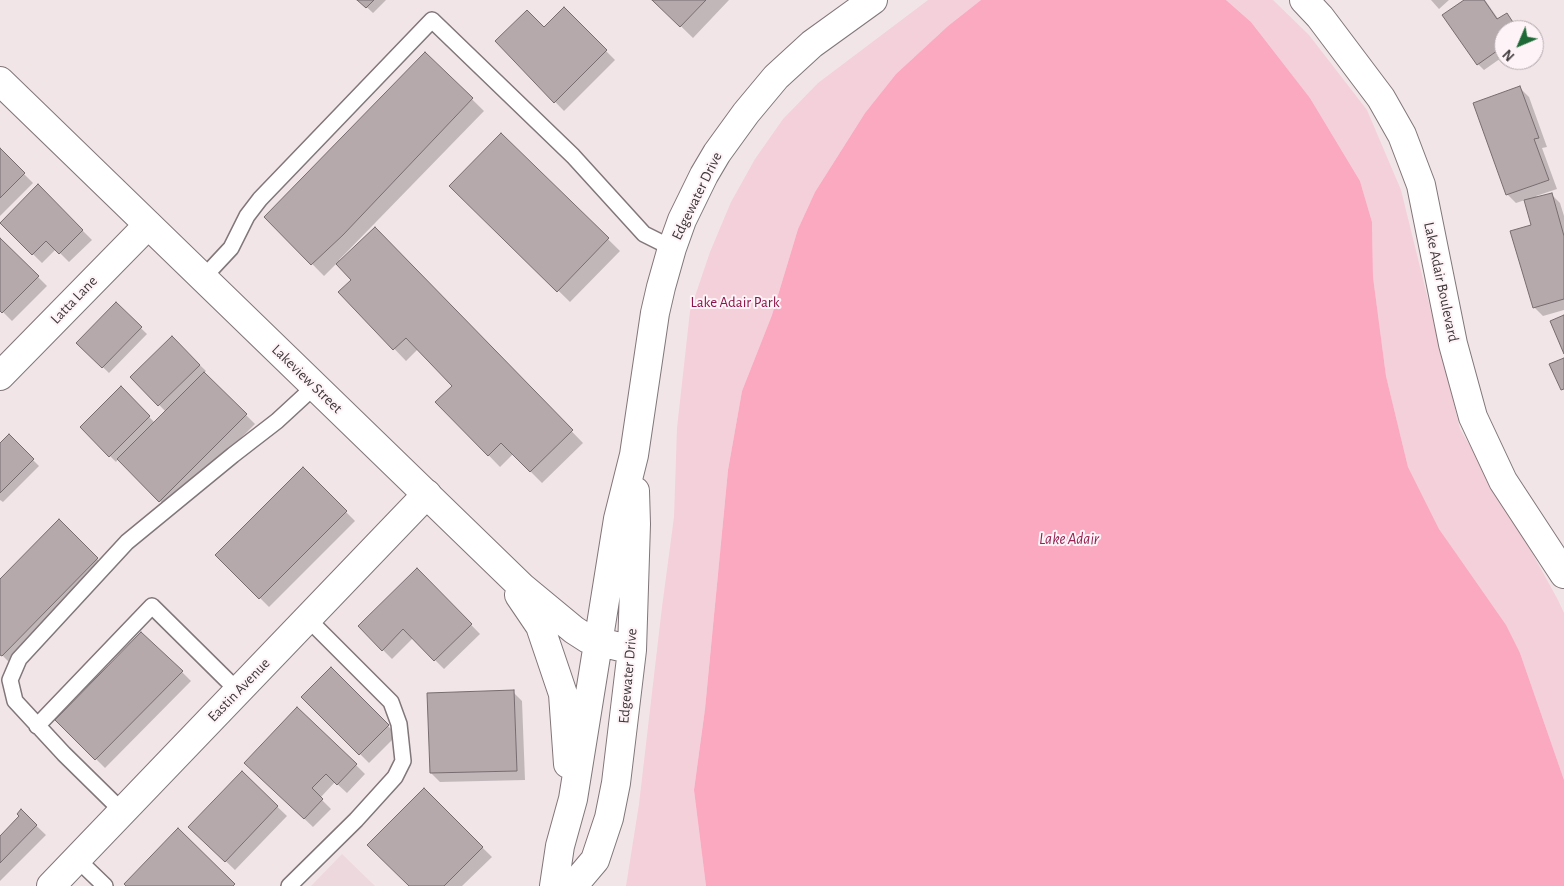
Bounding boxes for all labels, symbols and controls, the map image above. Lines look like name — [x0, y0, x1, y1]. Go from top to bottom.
north arrow — [1494, 20, 1544, 70]
text: N — [1501, 47, 1517, 63]
street label: Edgewater Drive — [668, 149, 726, 243]
street label: Lake Adair Boulevard — [1419, 220, 1463, 344]
street label: Latta Lane — [47, 272, 101, 328]
park label: Lake Adair Park — [690, 293, 780, 311]
street label: Lakeview Street — [268, 341, 346, 417]
water label: Lake Adair — [1039, 529, 1099, 549]
street label: Edgewater Drive — [615, 628, 641, 724]
street label: Eastin Avenue — [204, 654, 274, 726]

